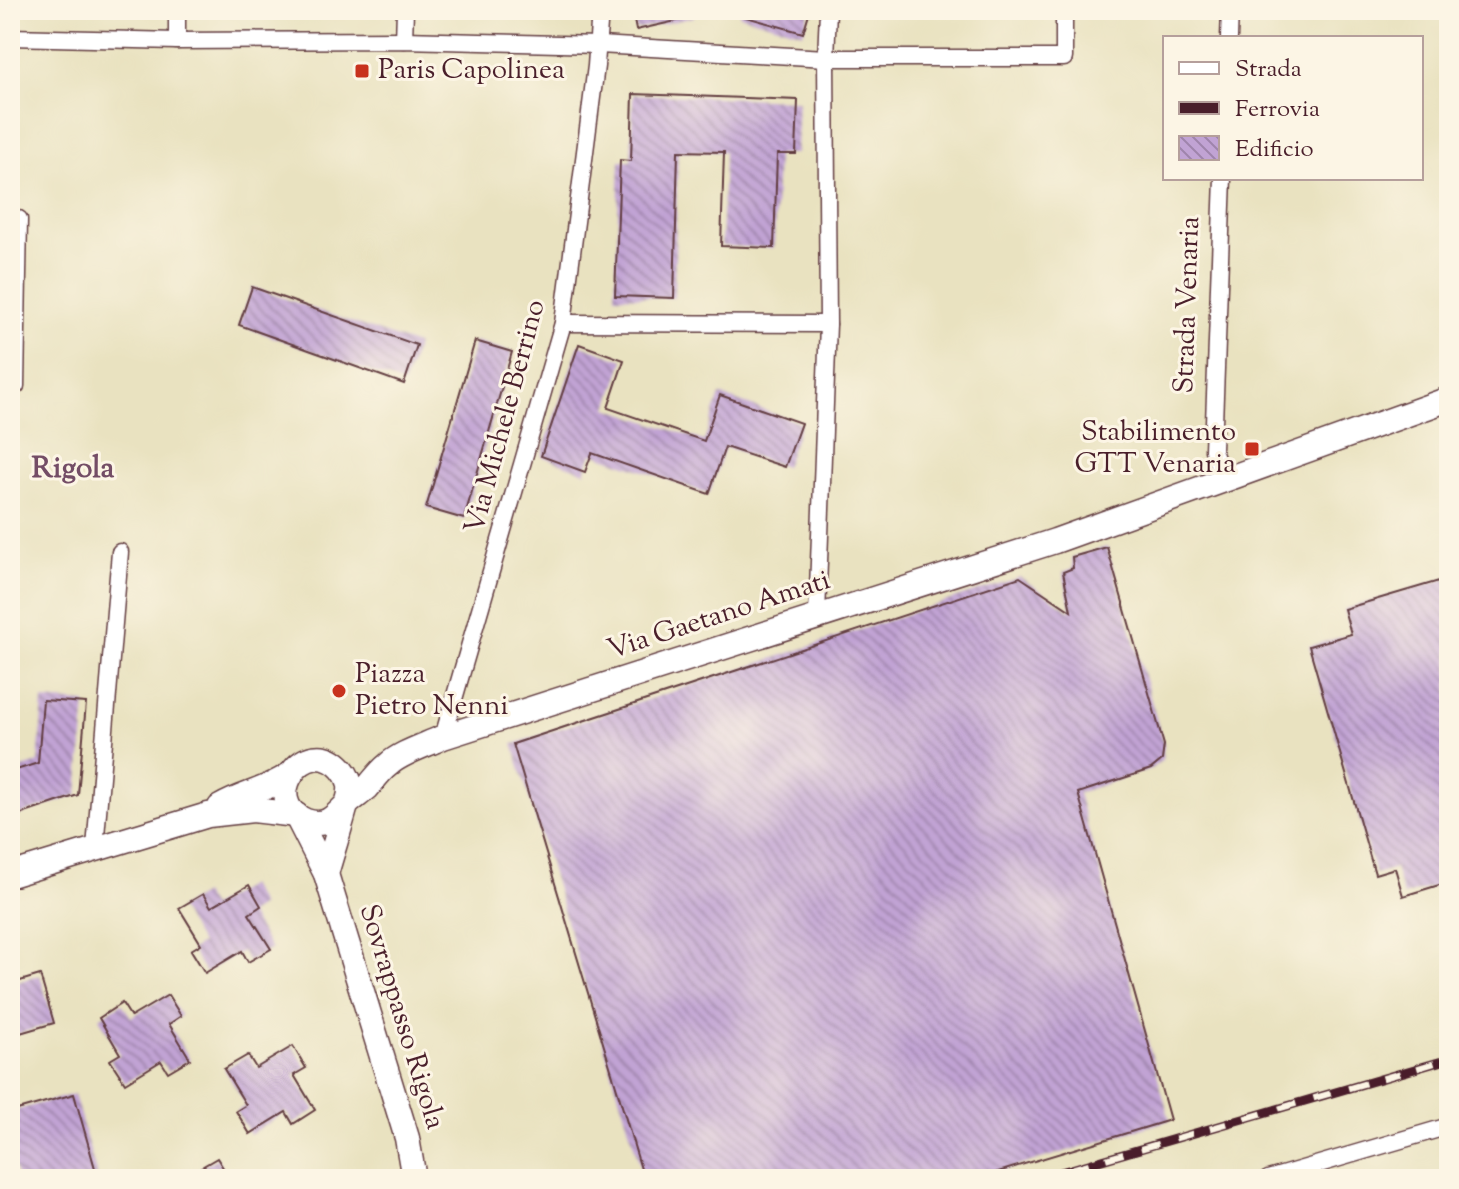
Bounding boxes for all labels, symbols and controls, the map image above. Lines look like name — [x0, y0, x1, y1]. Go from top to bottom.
legend — [1163, 36, 1423, 180]
place label: Paris Capolinea — [378, 51, 565, 91]
text: Strada — [1235, 53, 1302, 87]
marker: Paris Capolinea — [353, 62, 371, 80]
text: Ferrovia — [1235, 93, 1320, 127]
text: Edificio — [1235, 133, 1314, 167]
street label: Strada Venaria — [1165, 216, 1211, 394]
street label: Via Michele Berrino — [456, 296, 556, 538]
place label: Stabilimento GTT Venaria — [1074, 413, 1236, 485]
marker: Stabilimento GTT Venaria — [1243, 440, 1261, 458]
district label: Rigola — [32, 448, 115, 491]
street label: Via Gaetano Amati — [602, 561, 836, 671]
place label: Piazza Pietro Nenni — [355, 655, 509, 727]
marker: Piazza Pietro Nenni — [330, 682, 348, 700]
street label: Sovrappasso Rigola — [348, 900, 454, 1134]

